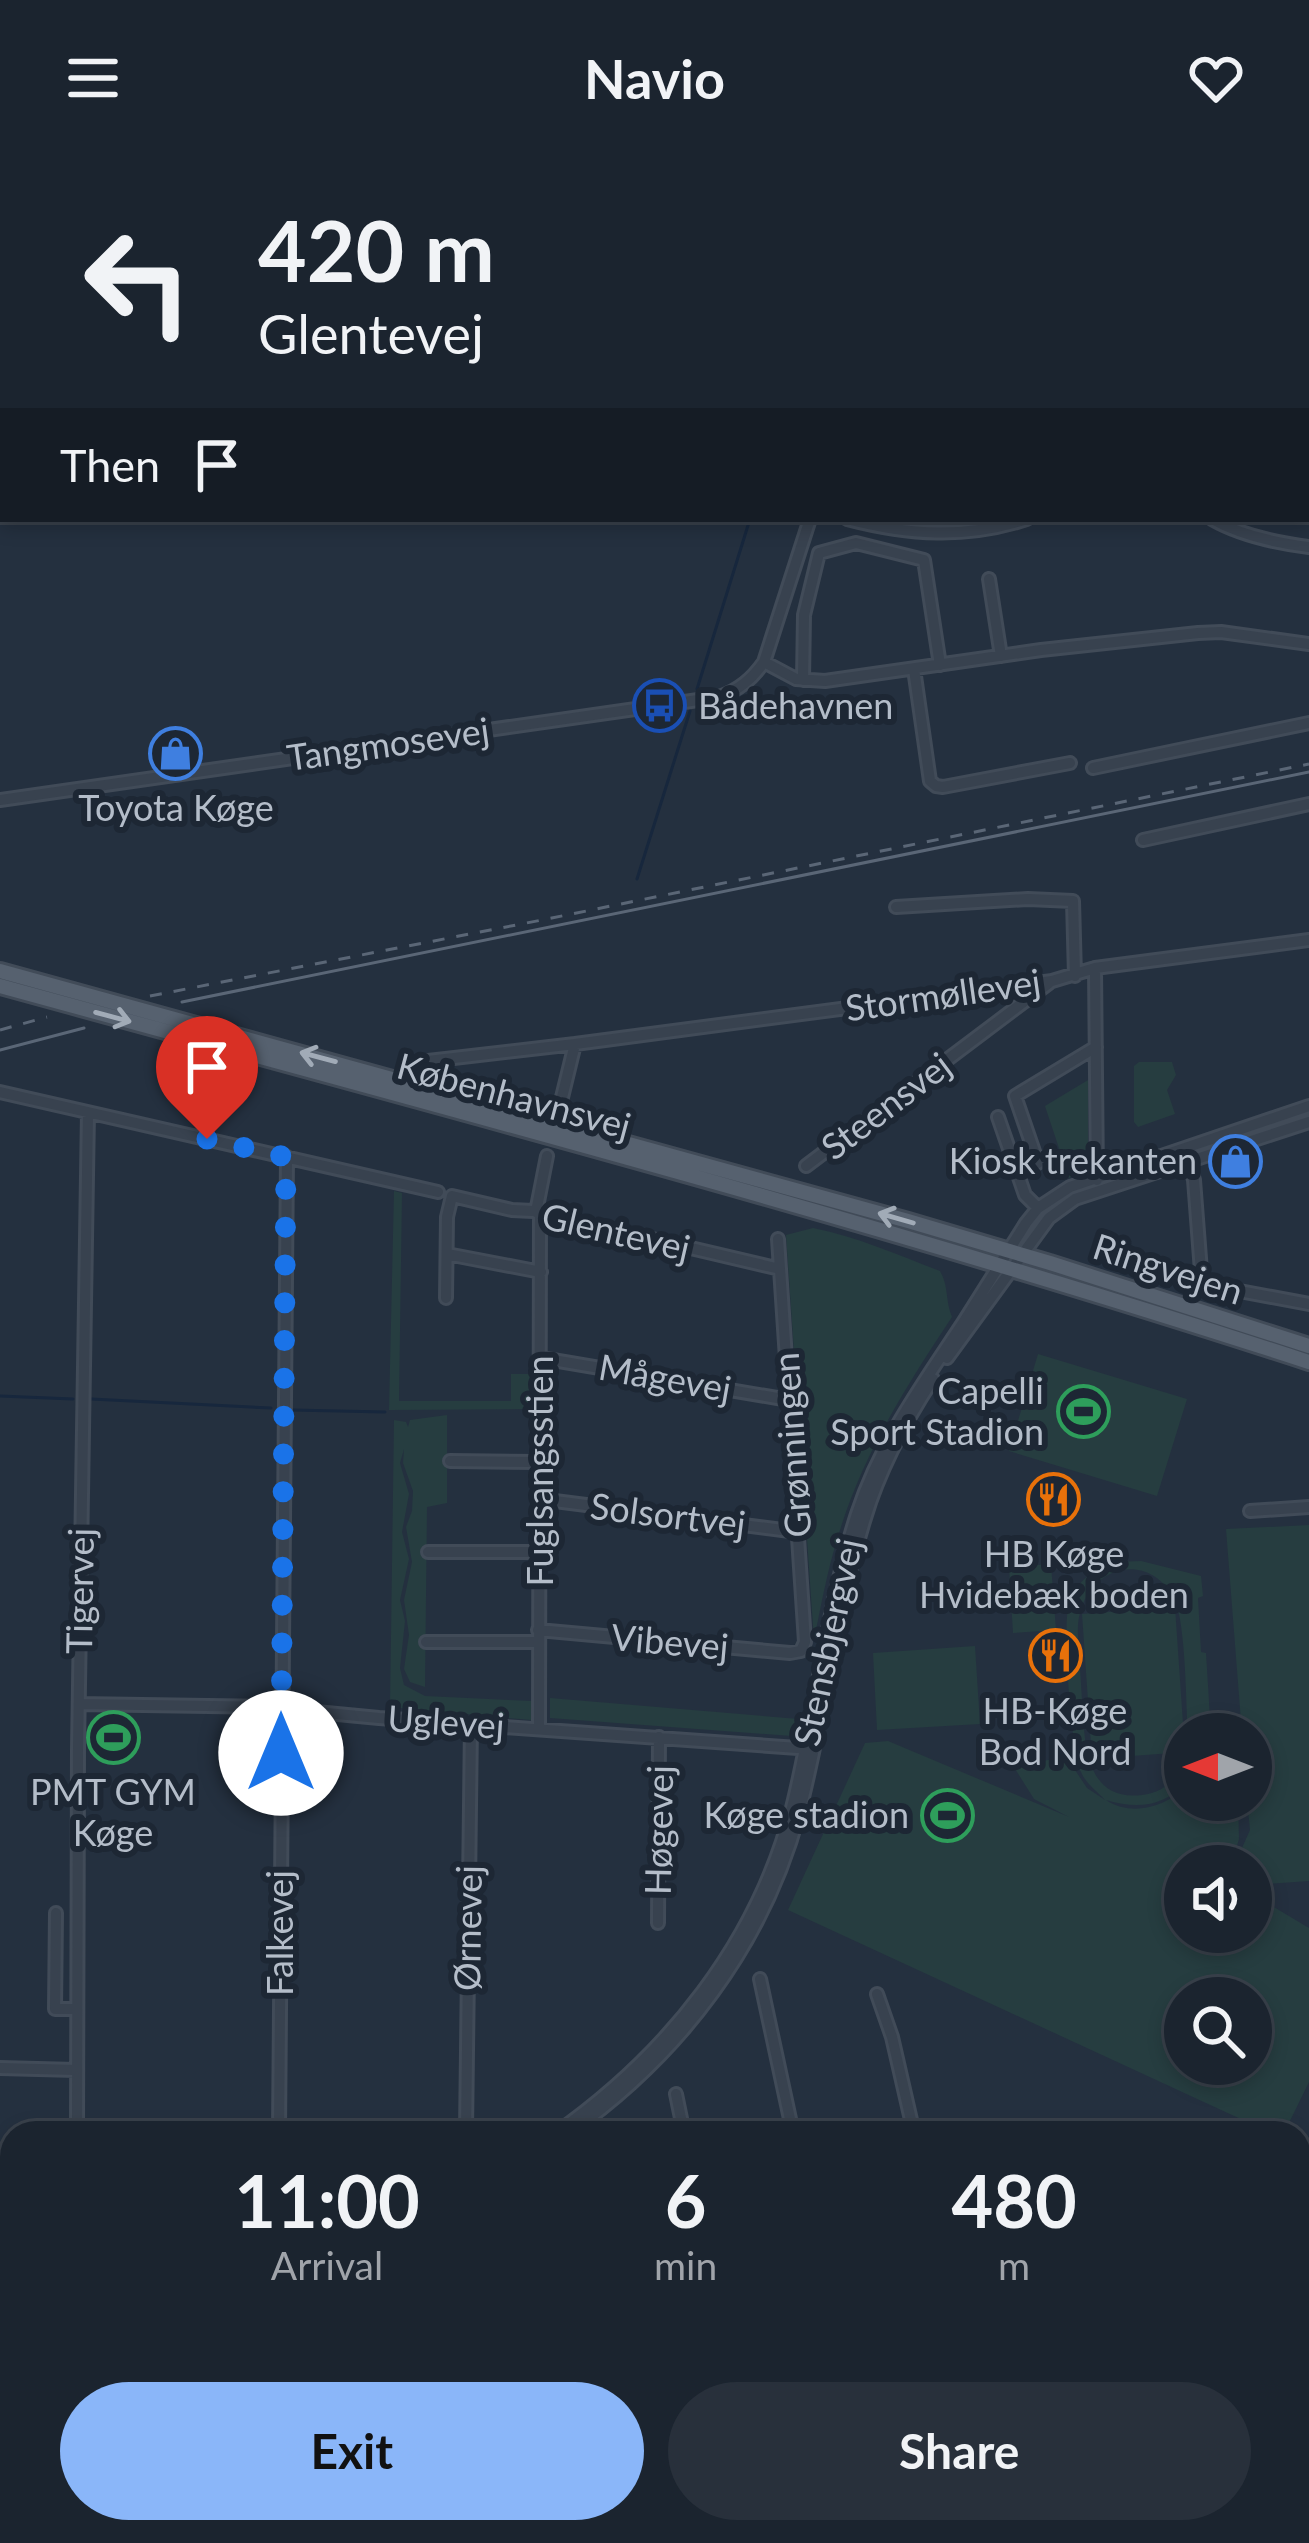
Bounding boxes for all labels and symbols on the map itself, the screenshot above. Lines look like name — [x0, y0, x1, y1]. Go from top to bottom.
bus stop icon: Bådehavnen — [631, 678, 687, 734]
place label: Bådehavnen — [698, 683, 893, 727]
street label: Tangmosevej — [284, 707, 492, 779]
shop icon: Toyota Køge — [148, 725, 204, 781]
place label: Toyota Køge — [78, 785, 274, 829]
street label: Stormøllevej — [843, 959, 1043, 1029]
one-way arrow — [93, 1008, 131, 1030]
pin — [156, 1016, 258, 1139]
street label: Steensvej — [812, 1042, 959, 1168]
street label: Københavnsvej — [393, 1043, 636, 1147]
one-way arrow — [300, 1045, 338, 1067]
shop icon: Kiosk trekanten — [1208, 1133, 1264, 1189]
place label: Kiosk trekanten — [949, 1138, 1197, 1182]
street label: Glentevej — [538, 1193, 695, 1269]
one-way arrow — [878, 1205, 916, 1227]
street label: Ringvejen — [1088, 1223, 1249, 1313]
street label: Mågevej — [596, 1344, 735, 1410]
street label: Grønningen — [763, 1351, 819, 1539]
street label: Fuglsangsstien — [517, 1355, 561, 1587]
place label: Capelli Sport Stadion — [830, 1368, 1044, 1453]
sports icon: Capelli Sport Stadion — [1055, 1384, 1111, 1440]
restaurant icon: HB Køge Hvidebæk boden — [1026, 1471, 1082, 1527]
street label: Solsortvej — [588, 1483, 748, 1545]
street label: Tigervej — [56, 1528, 102, 1654]
place label: HB Køge Hvidebæk boden — [919, 1531, 1189, 1616]
street label: Stensbjergvej — [784, 1534, 870, 1750]
street label: Vibevej — [610, 1614, 731, 1668]
restaurant icon: HB-Køge Bod Nord — [1027, 1627, 1083, 1683]
place label: HB-Køge Bod Nord — [979, 1688, 1131, 1773]
position arrow — [218, 1690, 344, 1816]
street label: Uglevej — [386, 1695, 506, 1747]
sports icon: PMT GYM Køge — [85, 1709, 141, 1765]
north arrow — [1164, 1713, 1272, 1821]
street label: Høgevej — [635, 1765, 681, 1895]
place label: PMT GYM Køge — [30, 1769, 196, 1854]
sports icon: Køge stadion — [920, 1787, 976, 1843]
place label: Køge stadion — [703, 1792, 909, 1836]
street label: Ørnevej — [444, 1865, 490, 1991]
street label: Falkevej — [257, 1870, 301, 1996]

